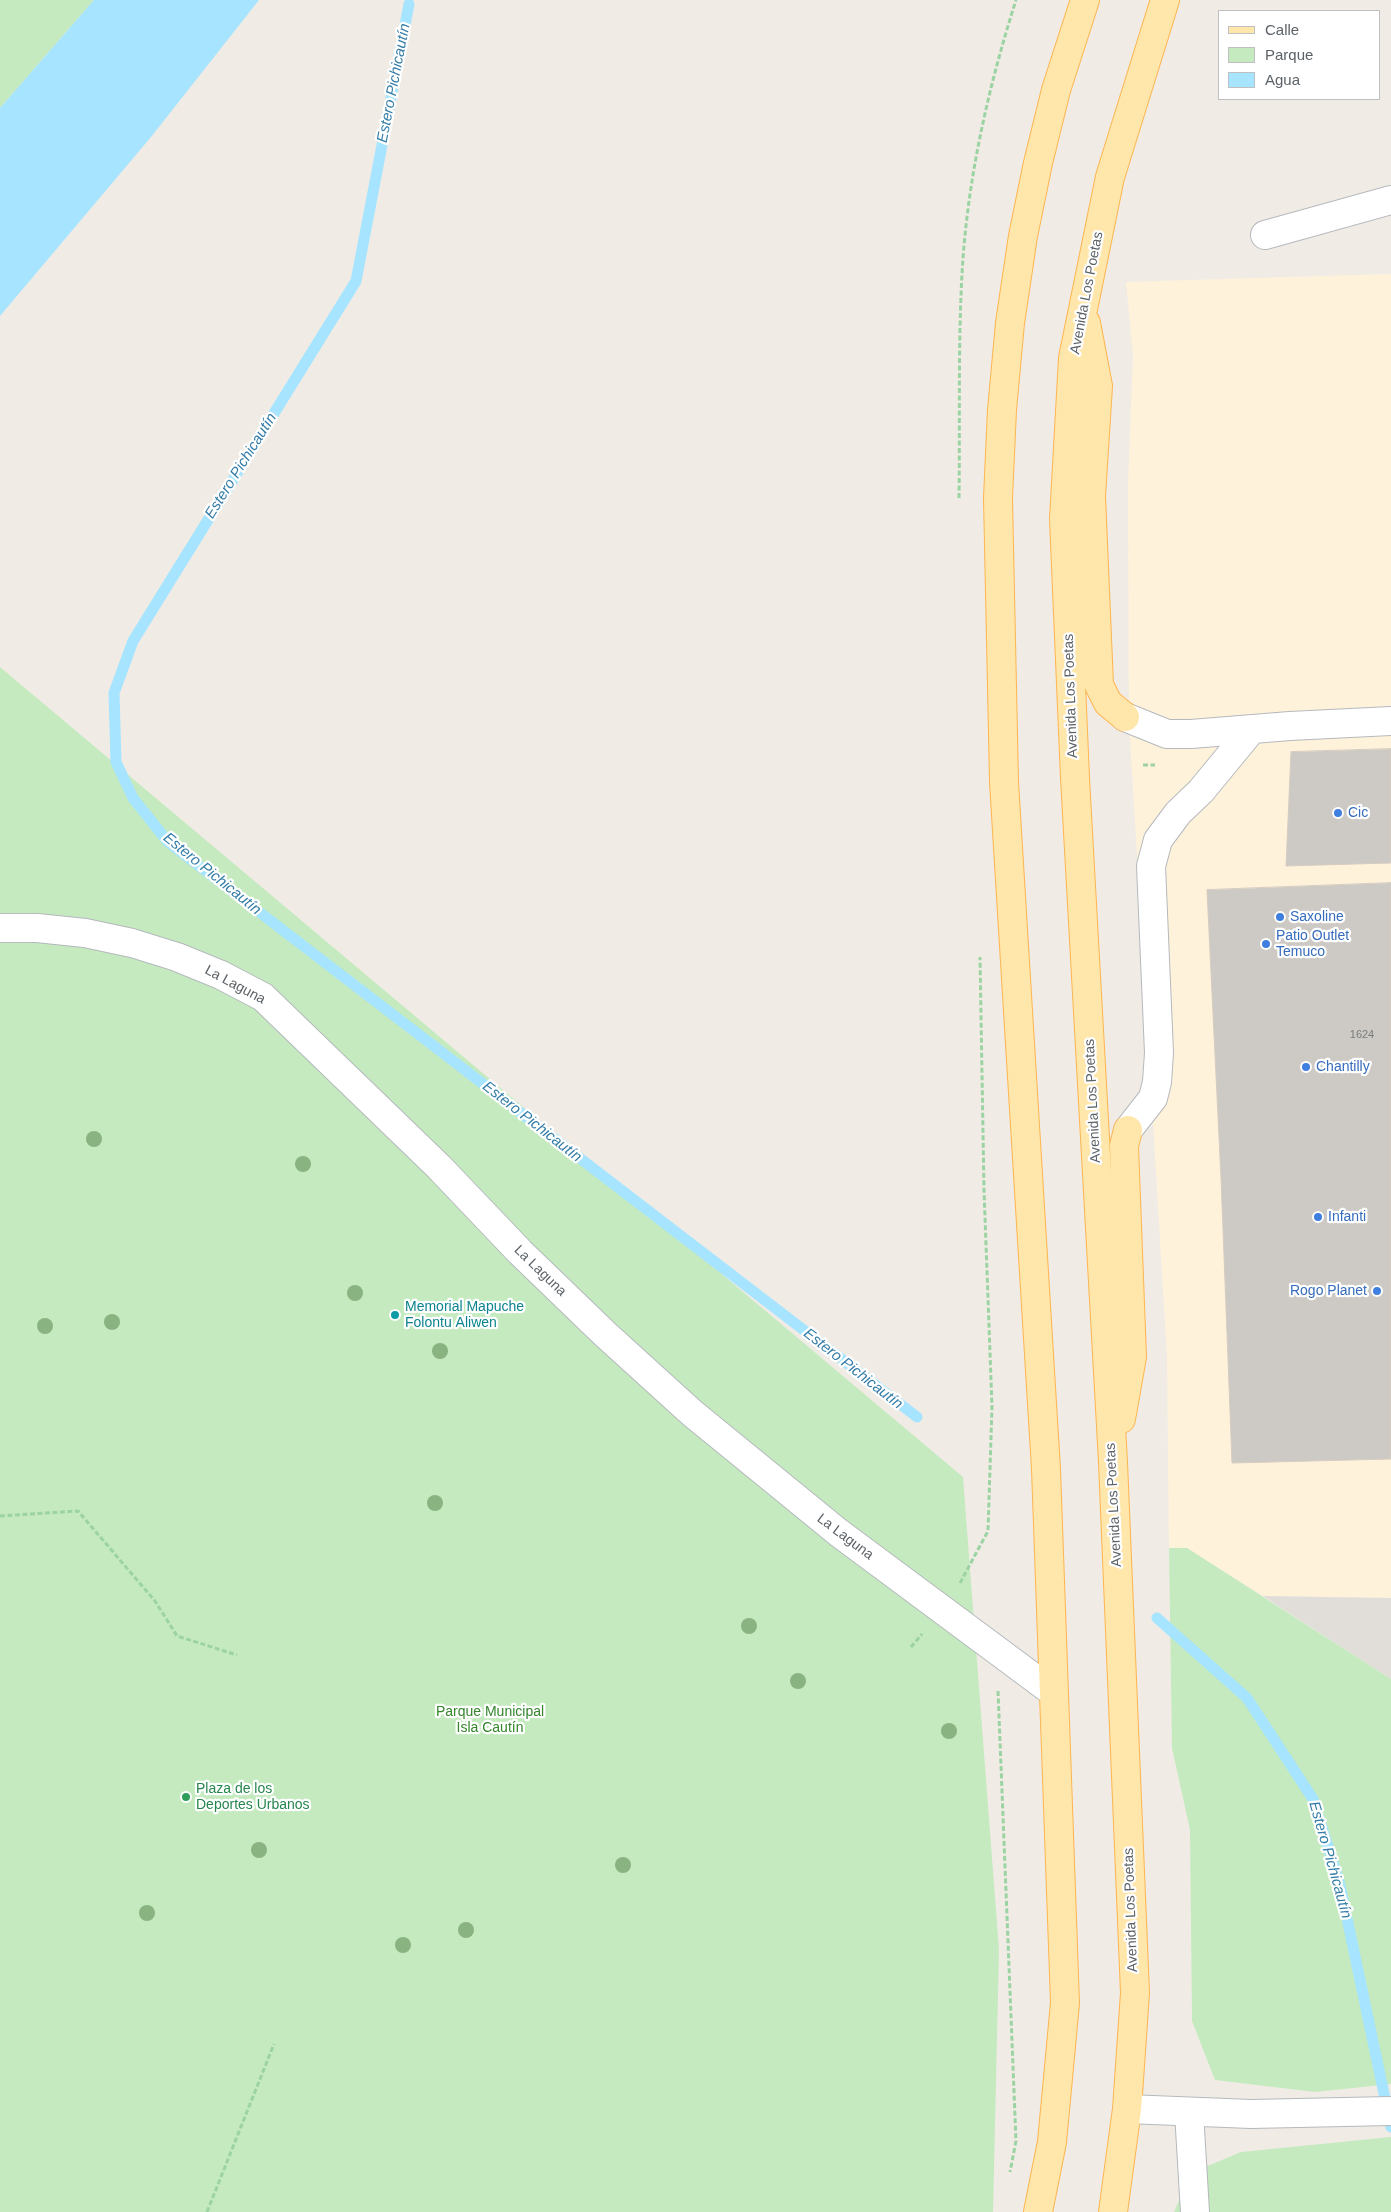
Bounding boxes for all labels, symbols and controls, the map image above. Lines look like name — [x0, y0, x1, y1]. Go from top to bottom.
legend — [1218, 10, 1381, 100]
text: Calle — [1265, 21, 1299, 38]
water label: Estero Pichicautín — [374, 22, 414, 144]
text: Parque — [1265, 46, 1313, 63]
text: Agua — [1265, 71, 1300, 88]
street label: Avenida Los Poetas — [1067, 230, 1107, 356]
water label: Estero Pichicautín — [201, 410, 281, 522]
street label: Avenida Los Poetas — [1060, 634, 1082, 758]
place label: Cic — [1348, 805, 1368, 821]
marker: Cic — [1332, 807, 1344, 819]
water label: Estero Pichicautín — [159, 829, 265, 919]
place label: Saxoline — [1290, 909, 1344, 925]
marker: Saxoline — [1274, 911, 1286, 923]
place label: Patio Outlet Temuco — [1276, 928, 1349, 960]
marker: Patio Outlet Temuco — [1260, 938, 1272, 950]
street label: La Laguna — [202, 962, 268, 1008]
house number: 1624 — [1350, 1028, 1374, 1042]
street label: Avenida Los Poetas — [1081, 1039, 1105, 1163]
place label: Chantilly — [1316, 1059, 1370, 1075]
marker: Chantilly — [1300, 1061, 1312, 1073]
water label: Estero Pichicautín — [479, 1078, 585, 1166]
place label: Infanti — [1328, 1209, 1366, 1225]
marker: Infanti — [1312, 1211, 1324, 1223]
street label: La Laguna — [510, 1242, 570, 1300]
place label: Rogo Planet — [1290, 1283, 1367, 1299]
marker: Rogo Planet — [1371, 1285, 1383, 1297]
place label: Memorial Mapuche Folontu Aliwen — [405, 1299, 524, 1331]
marker: Memorial Mapuche Folontu Aliwen — [389, 1309, 401, 1321]
water label: Estero Pichicautín — [800, 1325, 906, 1413]
street label: Avenida Los Poetas — [1102, 1443, 1126, 1567]
street label: La Laguna — [814, 1510, 876, 1564]
park label: Parque Municipal Isla Cautín — [436, 1704, 544, 1736]
place label: Plaza de los Deportes Urbanos — [196, 1781, 310, 1814]
marker: Plaza de los Deportes Urbanos — [180, 1791, 192, 1803]
water label: Estero Pichicautín — [1305, 1799, 1355, 1921]
street label: Avenida Los Poetas — [1120, 1848, 1142, 1972]

